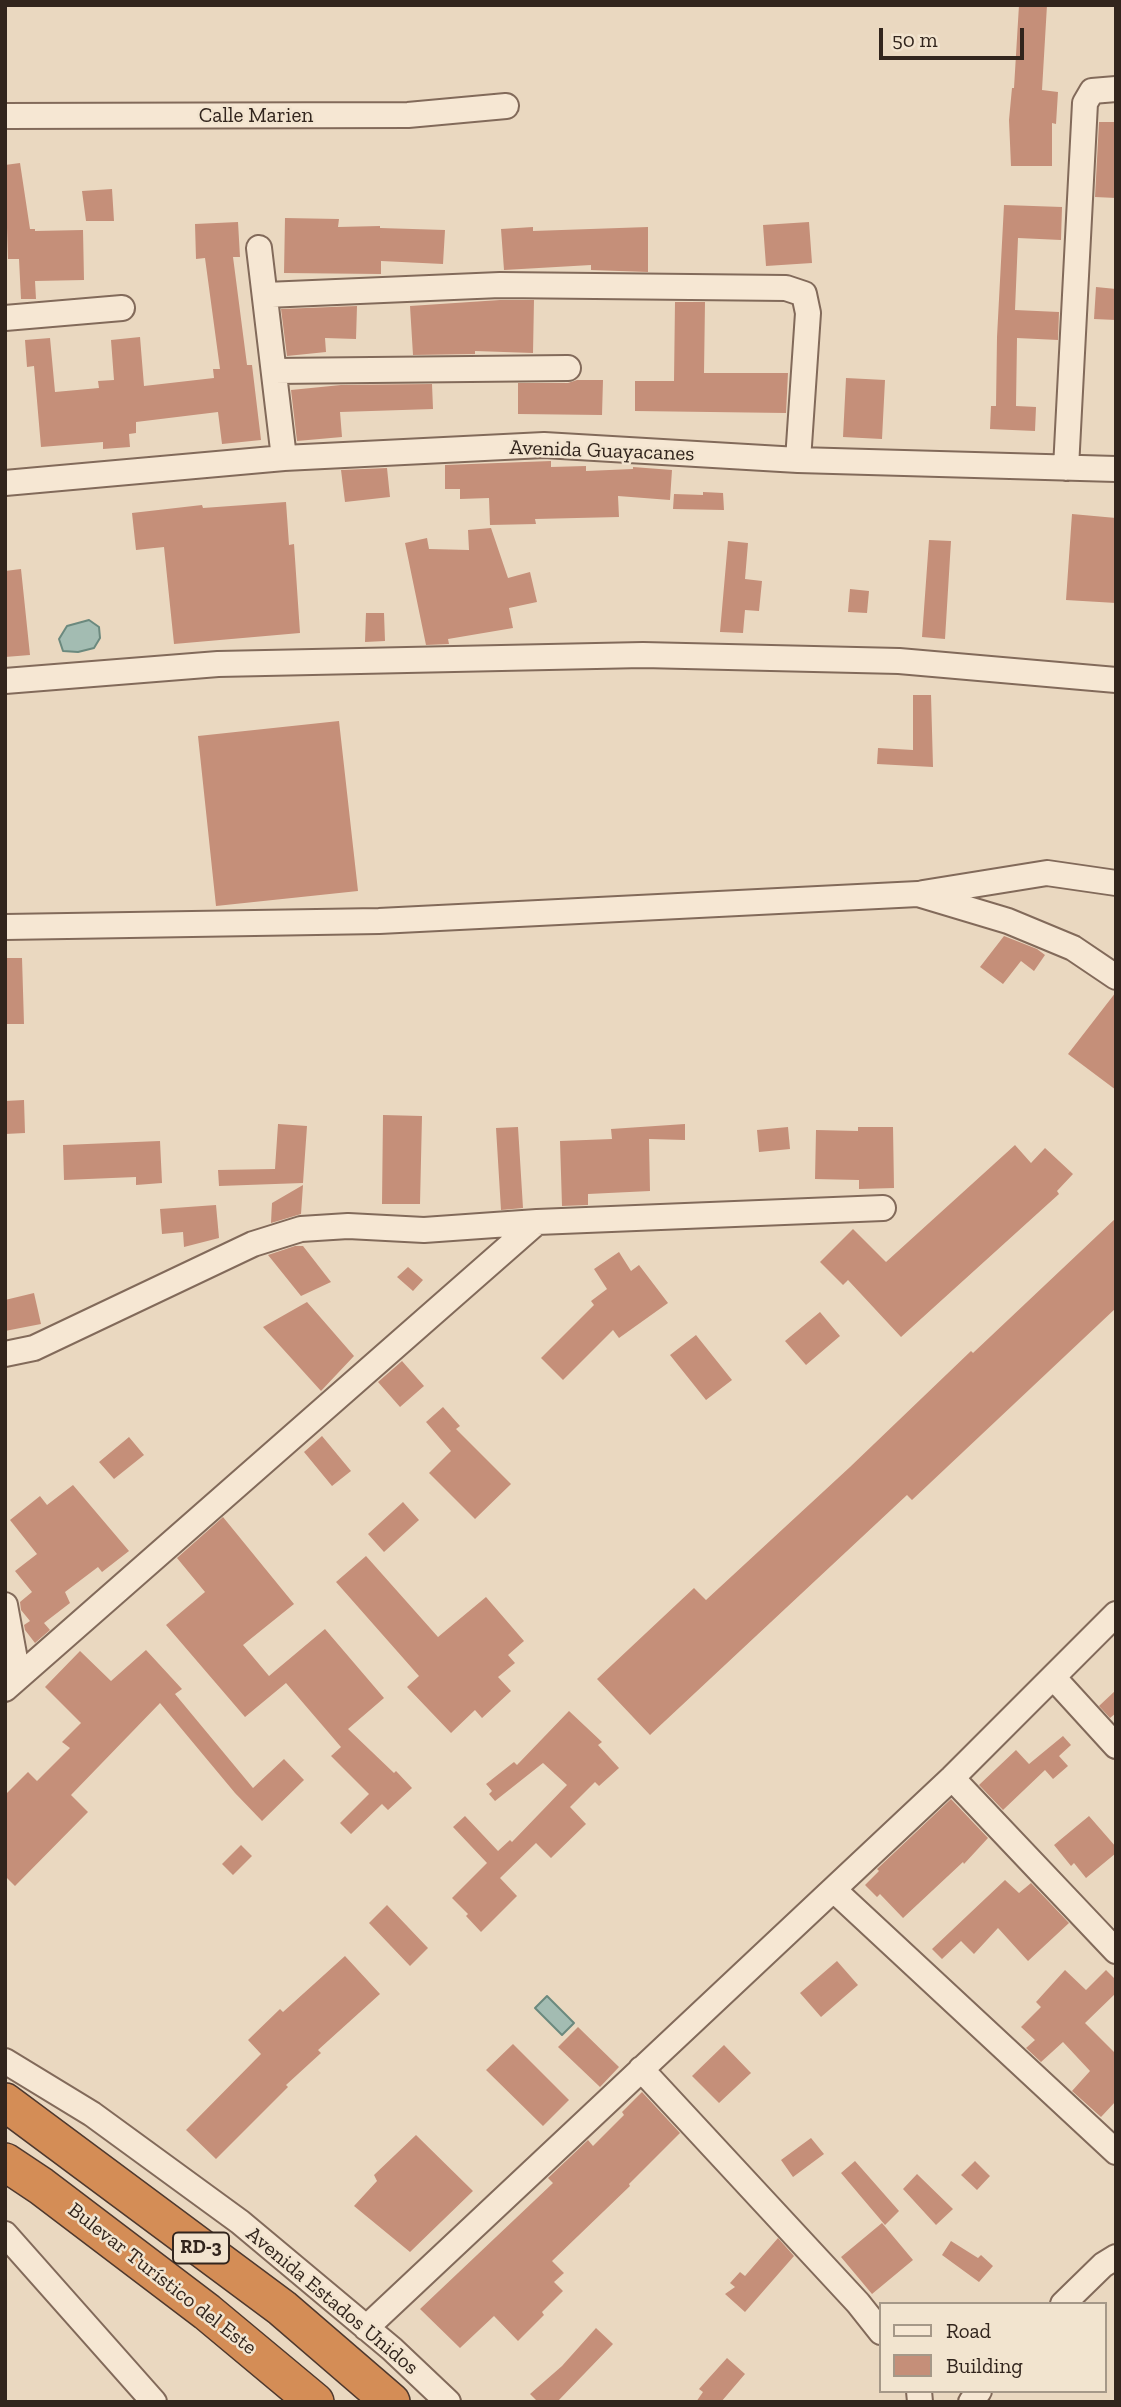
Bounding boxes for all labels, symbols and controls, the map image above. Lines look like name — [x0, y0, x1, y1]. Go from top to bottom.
scale bar — [883, 14, 1028, 58]
text: 50 m — [892, 27, 938, 52]
street label: Calle Marien — [199, 103, 313, 129]
street label: Avenida Guayacanes — [509, 435, 695, 467]
street label: Bulevar Turístico del Este — [63, 2197, 261, 2361]
street label: Avenida Estados Unidos — [241, 2222, 423, 2380]
road number: RD-3 — [173, 2232, 229, 2264]
legend — [880, 2302, 1107, 2393]
text: Road — [946, 2318, 991, 2343]
text: Building — [946, 2353, 1023, 2378]

